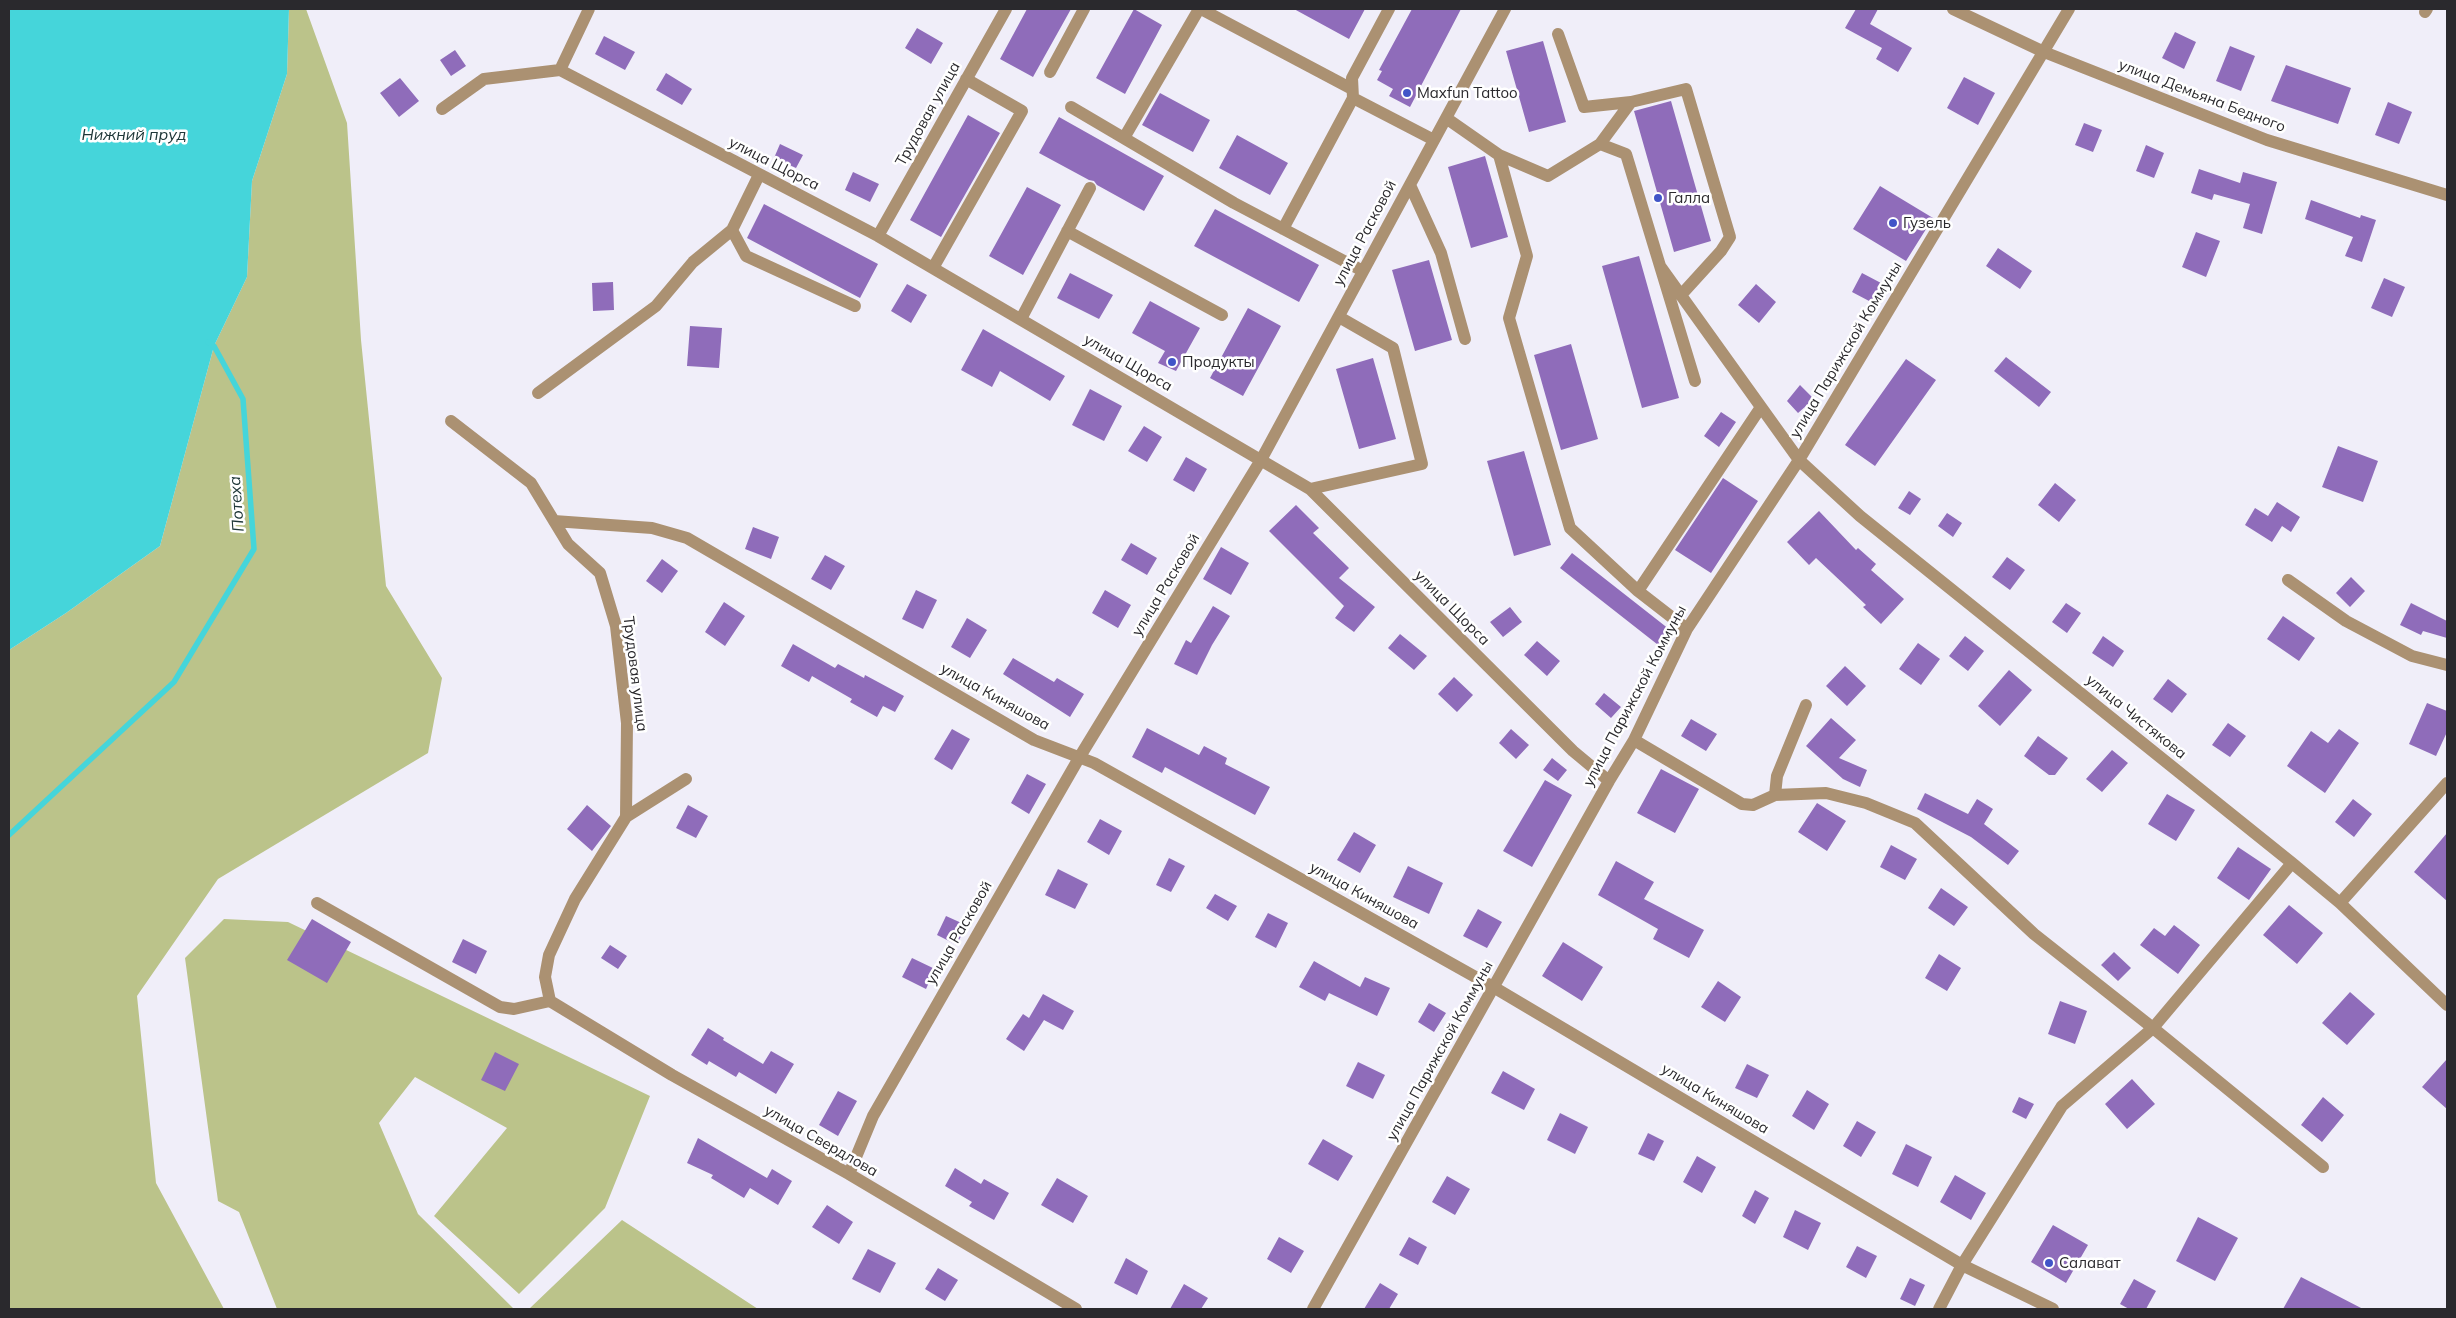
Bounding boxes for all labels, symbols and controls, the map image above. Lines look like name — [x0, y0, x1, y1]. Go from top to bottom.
street label: улица Демьяна Бедного — [2116, 56, 2288, 136]
street label: Трудовая улица — [892, 59, 964, 169]
place label: Maxfun Tattoo — [1417, 84, 1518, 102]
marker: Maxfun Tattoo — [1401, 87, 1413, 99]
water label: Нижний пруд — [82, 125, 186, 145]
street label: улица Щорса — [726, 134, 822, 194]
street label: улица Расковой — [1330, 177, 1400, 289]
place label: Галла — [1668, 189, 1710, 207]
marker: Галла — [1652, 192, 1664, 204]
place label: Гузель — [1903, 214, 1951, 232]
marker: Гузель — [1887, 217, 1899, 229]
street label: улица Парижской Коммуны — [1786, 259, 1906, 441]
street label: улица Щорса — [1081, 330, 1175, 396]
place label: Продукты — [1182, 353, 1255, 371]
marker: Продукты — [1166, 356, 1178, 368]
water label: Потеха — [225, 475, 249, 533]
street label: улица Расковой — [1128, 530, 1204, 640]
street label: улица Щорса — [1411, 567, 1493, 649]
street label: улица Парижской Коммуны — [1580, 602, 1690, 790]
street label: Трудовая улица — [619, 615, 651, 733]
street label: улица Киняшова — [937, 660, 1053, 734]
street label: улица Чистякова — [2082, 671, 2190, 763]
street label: улица Киняшова — [1306, 859, 1422, 933]
street label: улица Расковой — [922, 878, 996, 988]
street label: улица Парижской Коммуны — [1383, 958, 1497, 1144]
street label: улица Киняшова — [1658, 1060, 1772, 1138]
street label: улица Свердлова — [761, 1101, 881, 1181]
place label: Салават — [2059, 1254, 2121, 1272]
marker: Салават — [2043, 1257, 2055, 1269]

